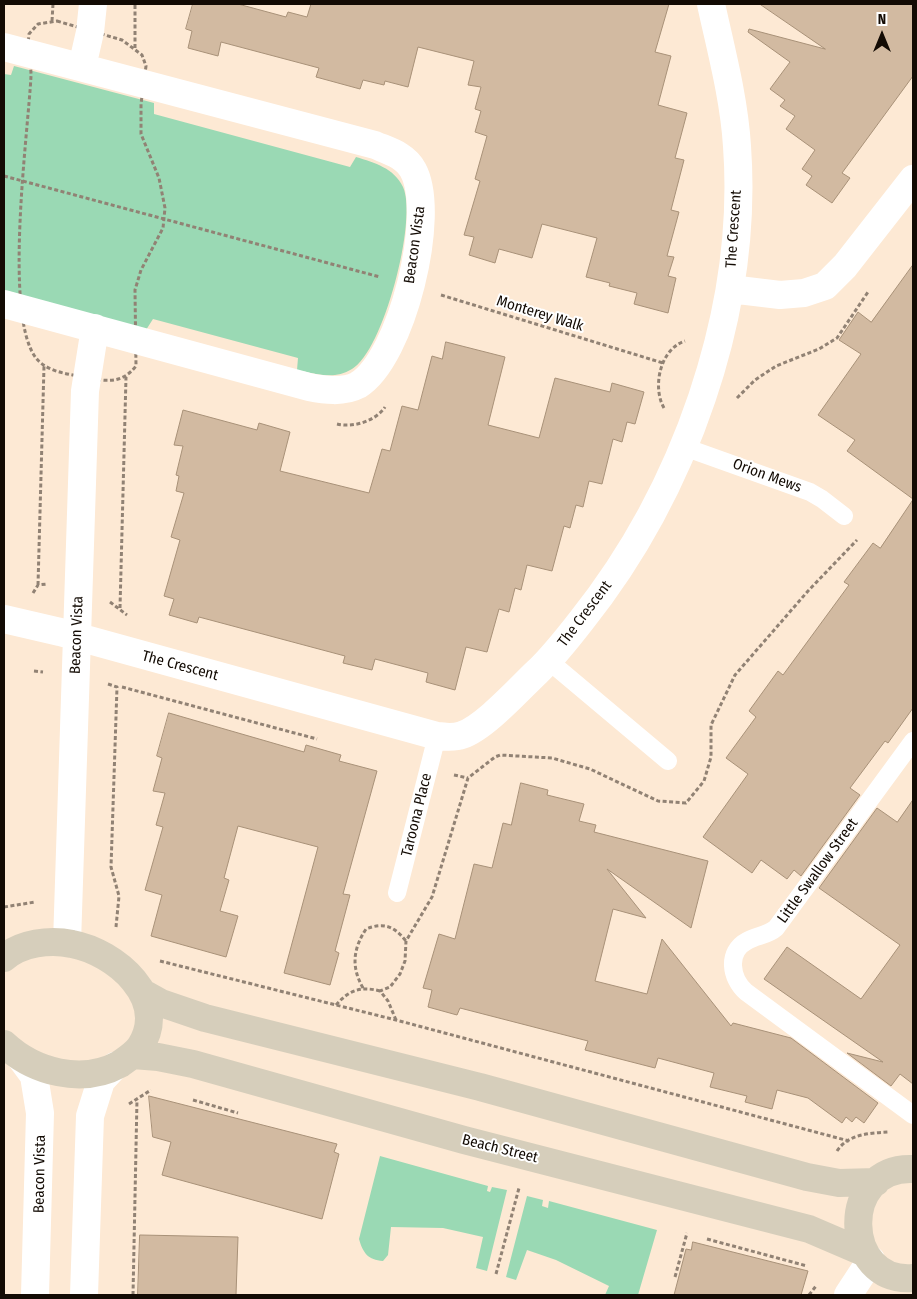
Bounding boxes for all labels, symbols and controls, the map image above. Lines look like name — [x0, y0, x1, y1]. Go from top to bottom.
north arrow — [857, 10, 907, 60]
text: N — [878, 11, 886, 28]
street label: The Crescent — [722, 189, 746, 269]
street label: Beacon Vista — [401, 205, 429, 285]
street label: Monterey Walk — [494, 292, 586, 336]
street label: Orion Mews — [730, 455, 804, 497]
street label: The Crescent — [554, 577, 616, 651]
street label: Beacon Vista — [67, 596, 87, 674]
street label: The Crescent — [140, 647, 220, 685]
street label: Taroona Place — [398, 771, 436, 859]
street label: Little Swallow Street — [774, 815, 862, 927]
street label: Beach Street — [460, 1131, 540, 1167]
street label: Beacon Vista — [30, 1135, 50, 1213]

